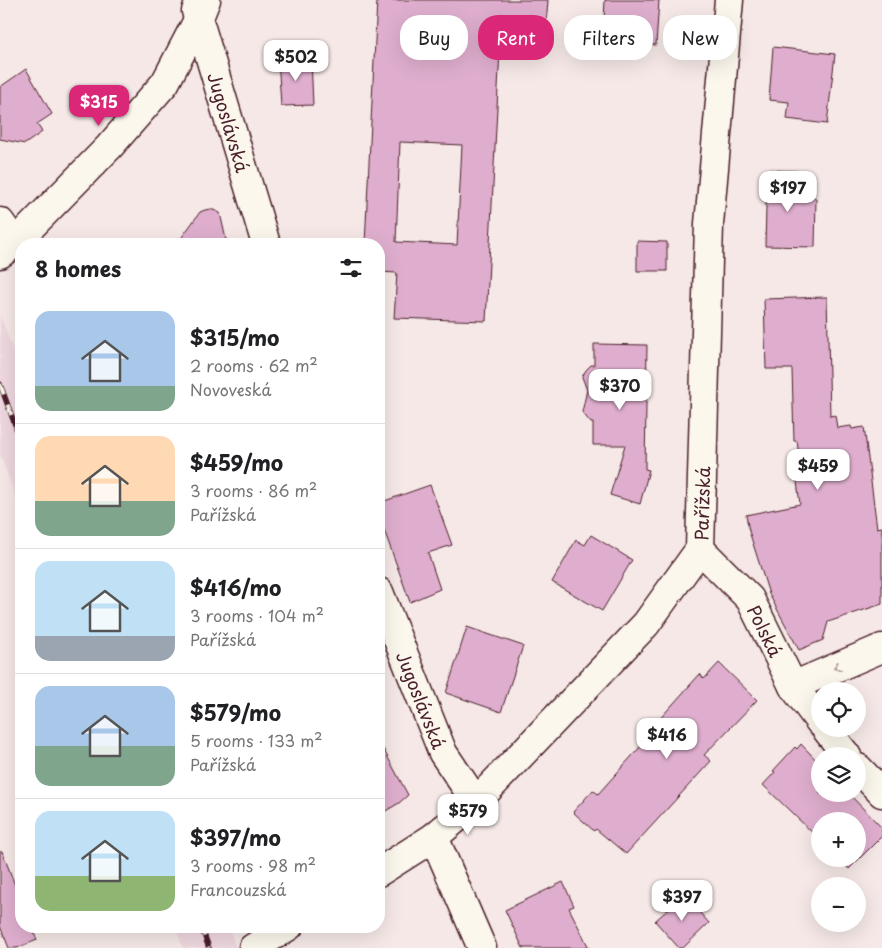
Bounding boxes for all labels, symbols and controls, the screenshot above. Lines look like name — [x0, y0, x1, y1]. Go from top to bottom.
chip: Buy — [400, 15, 468, 60]
chip: Rent — [478, 15, 554, 60]
chip: Filters — [564, 15, 653, 60]
chip: New — [663, 15, 737, 60]
pin: $502 — [266, 39, 326, 82]
text: $502 — [274, 44, 318, 68]
street label: Jugoslávská — [202, 69, 257, 176]
pin: $315 — [69, 84, 129, 127]
text: $315 — [80, 89, 118, 113]
pin: $197 — [758, 170, 818, 213]
text: $197 — [770, 175, 806, 199]
text: 8 homes — [35, 252, 121, 284]
icon: filters — [337, 254, 365, 282]
text: $315/mo — [190, 321, 279, 353]
icon: home — [75, 331, 135, 391]
text: 2 rooms · 62 m² — [190, 353, 318, 377]
pin: $370 — [590, 368, 650, 411]
text: $370 — [600, 373, 640, 397]
text: Novoveská — [190, 377, 271, 401]
text: $459/mo — [190, 446, 283, 478]
pin: $459 — [788, 448, 848, 491]
text: $459 — [798, 453, 838, 477]
icon: home — [75, 456, 135, 516]
street label: Pařížská — [687, 465, 716, 541]
text: 3 rooms · 86 m² — [190, 478, 317, 502]
text: Pařížská — [190, 502, 256, 526]
text: $416/mo — [190, 571, 281, 603]
icon: home — [75, 581, 135, 641]
street label: Polská — [741, 600, 790, 662]
text: 3 rooms · 104 m² — [190, 603, 324, 627]
text: Pařížská — [190, 627, 256, 651]
street label: Jugoslávská — [390, 647, 454, 753]
one-way arrow — [834, 662, 842, 672]
map controls — [811, 682, 866, 932]
button: locate — [811, 682, 866, 737]
text: $579/mo — [190, 696, 281, 728]
icon: home — [75, 706, 135, 766]
pin: $416 — [637, 718, 697, 760]
text: $416 — [647, 722, 687, 746]
text: 5 rooms · 133 m² — [190, 728, 323, 752]
button: layers — [811, 747, 866, 802]
text: Pařížská — [190, 752, 256, 776]
pin: $579 — [438, 794, 498, 836]
text: $579 — [448, 798, 488, 822]
button: + — [811, 812, 866, 867]
text: $397/mo — [190, 821, 281, 853]
icon: home — [75, 831, 135, 891]
text: 3 rooms · 98 m² — [190, 853, 316, 877]
text: Francouzská — [190, 877, 286, 901]
button: − — [811, 877, 866, 932]
pin: $397 — [652, 880, 712, 922]
text: $397 — [663, 884, 701, 908]

